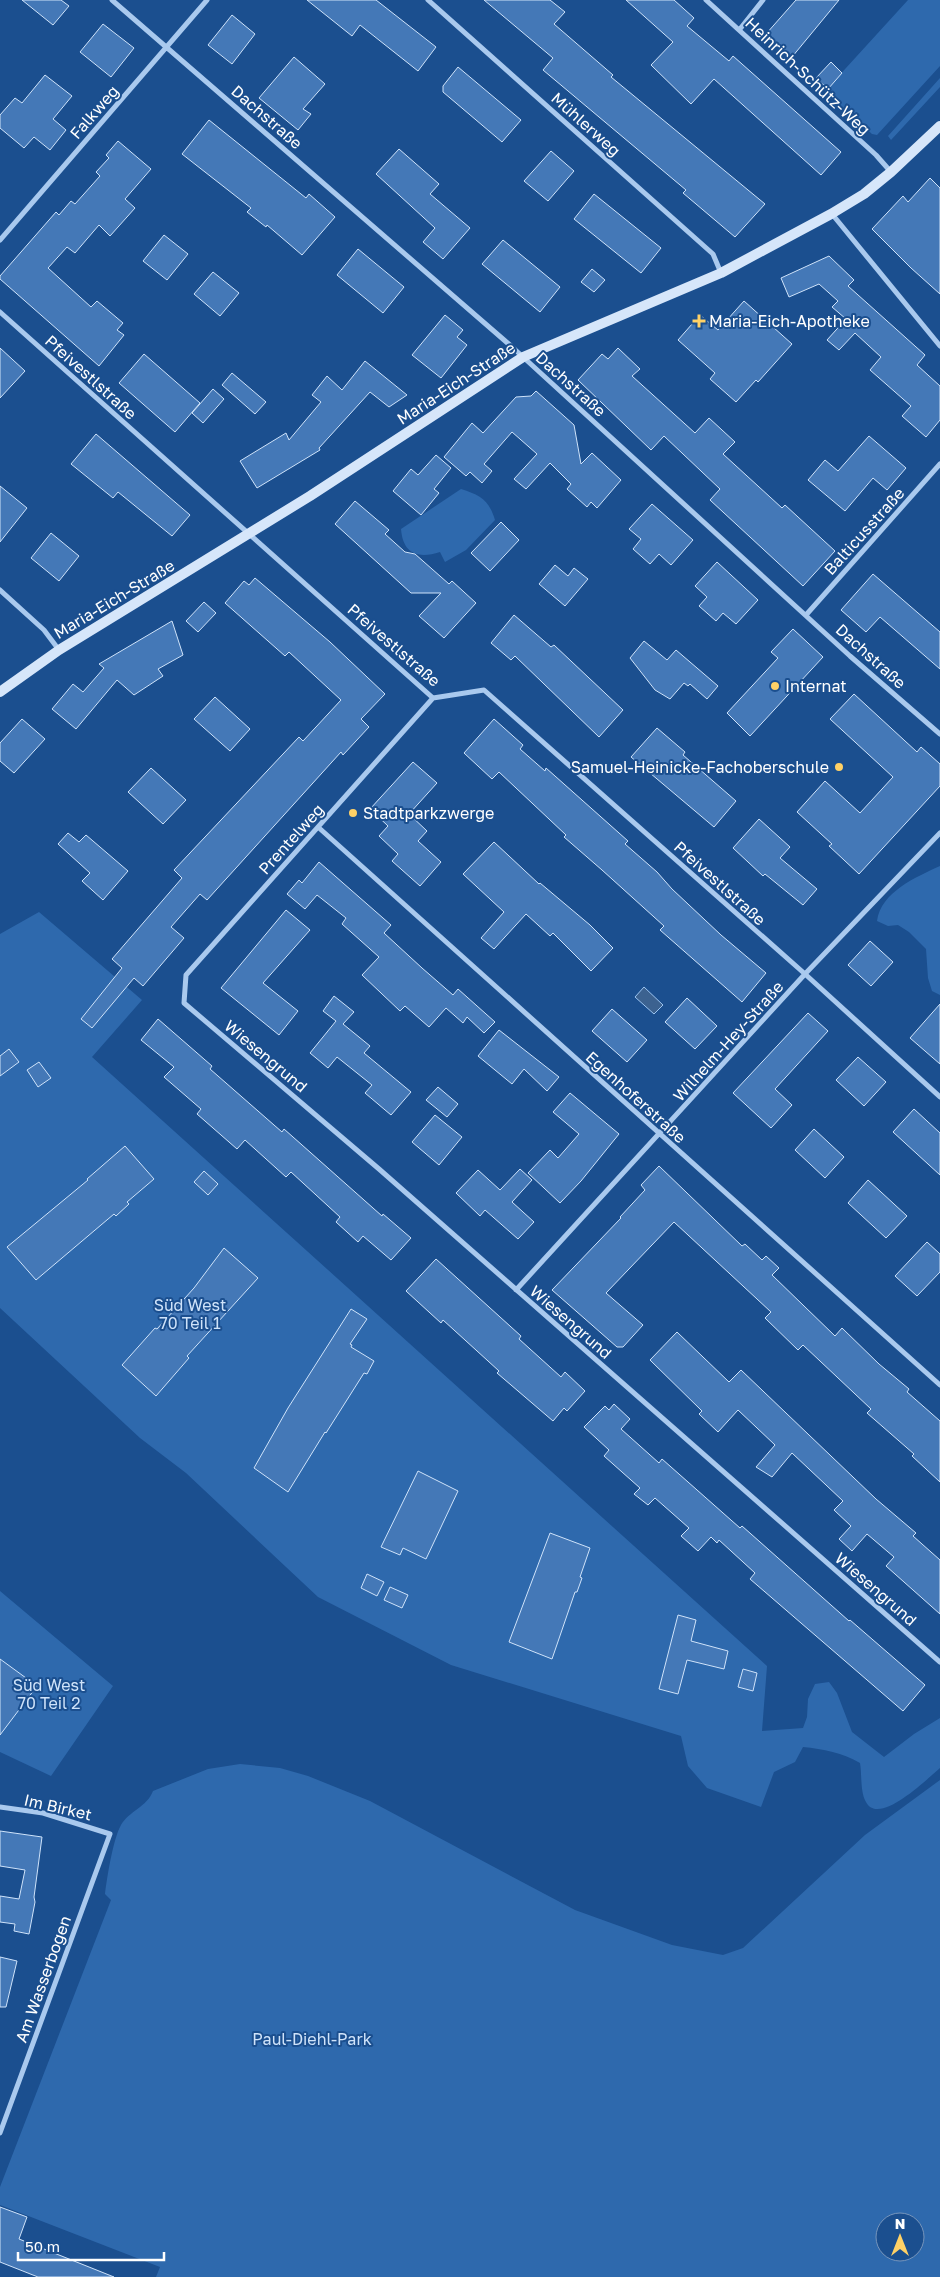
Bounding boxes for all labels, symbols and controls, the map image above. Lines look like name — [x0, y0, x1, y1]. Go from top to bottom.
street label: Heinrich-Schütz-Weg — [741, 13, 875, 139]
street label: Falkweg — [65, 81, 123, 143]
street label: Dachstraße — [227, 81, 307, 153]
street label: Mühlerweg — [547, 88, 625, 160]
place label: Maria-Eich-Apotheke — [709, 311, 870, 331]
marker: Maria-Eich-Apotheke — [693, 315, 705, 327]
street label: Pfeivestlstraße — [41, 331, 141, 423]
street label: Maria-Eich-Straße — [393, 337, 519, 429]
street label: Dachstraße — [532, 347, 610, 421]
street label: Balticusstraße — [820, 483, 908, 579]
street label: Maria-Eich-Straße — [50, 555, 178, 643]
street label: Pfeivestlstraße — [344, 599, 444, 691]
street label: Dachstraße — [832, 619, 910, 693]
place label: Internat — [785, 676, 847, 696]
marker: Internat — [769, 680, 781, 692]
place label: Samuel-Heinicke-Fachoberschule — [571, 757, 829, 777]
marker: Samuel-Heinicke-Fachoberschule — [833, 761, 845, 773]
street label: Prentelweg — [254, 800, 328, 878]
place label: Stadtparkzwerge — [363, 803, 494, 823]
marker: Stadtparkzwerge — [347, 807, 359, 819]
street label: Pfeivestlstraße — [670, 837, 770, 929]
street label: Wilhelm-Hey-Straße — [669, 977, 787, 1105]
street label: Wiesengrund — [221, 1016, 311, 1096]
street label: Egenhoferstraße — [582, 1047, 690, 1147]
street label: Wiesengrund — [526, 1281, 616, 1363]
park label: Süd West 70 Teil 1 — [154, 1295, 226, 1333]
street label: Wiesengrund — [831, 1548, 921, 1630]
park label: Süd West 70 Teil 2 — [13, 1675, 85, 1713]
street label: Im Birket — [22, 1790, 94, 1824]
street label: Am Wasserbogen — [11, 1913, 75, 2045]
park label: Paul-Diehl-Park — [252, 2029, 372, 2049]
north arrow — [875, 2212, 925, 2262]
text: N — [895, 2215, 905, 2232]
scale bar — [18, 2230, 164, 2262]
text: 50 m — [25, 2237, 60, 2255]

